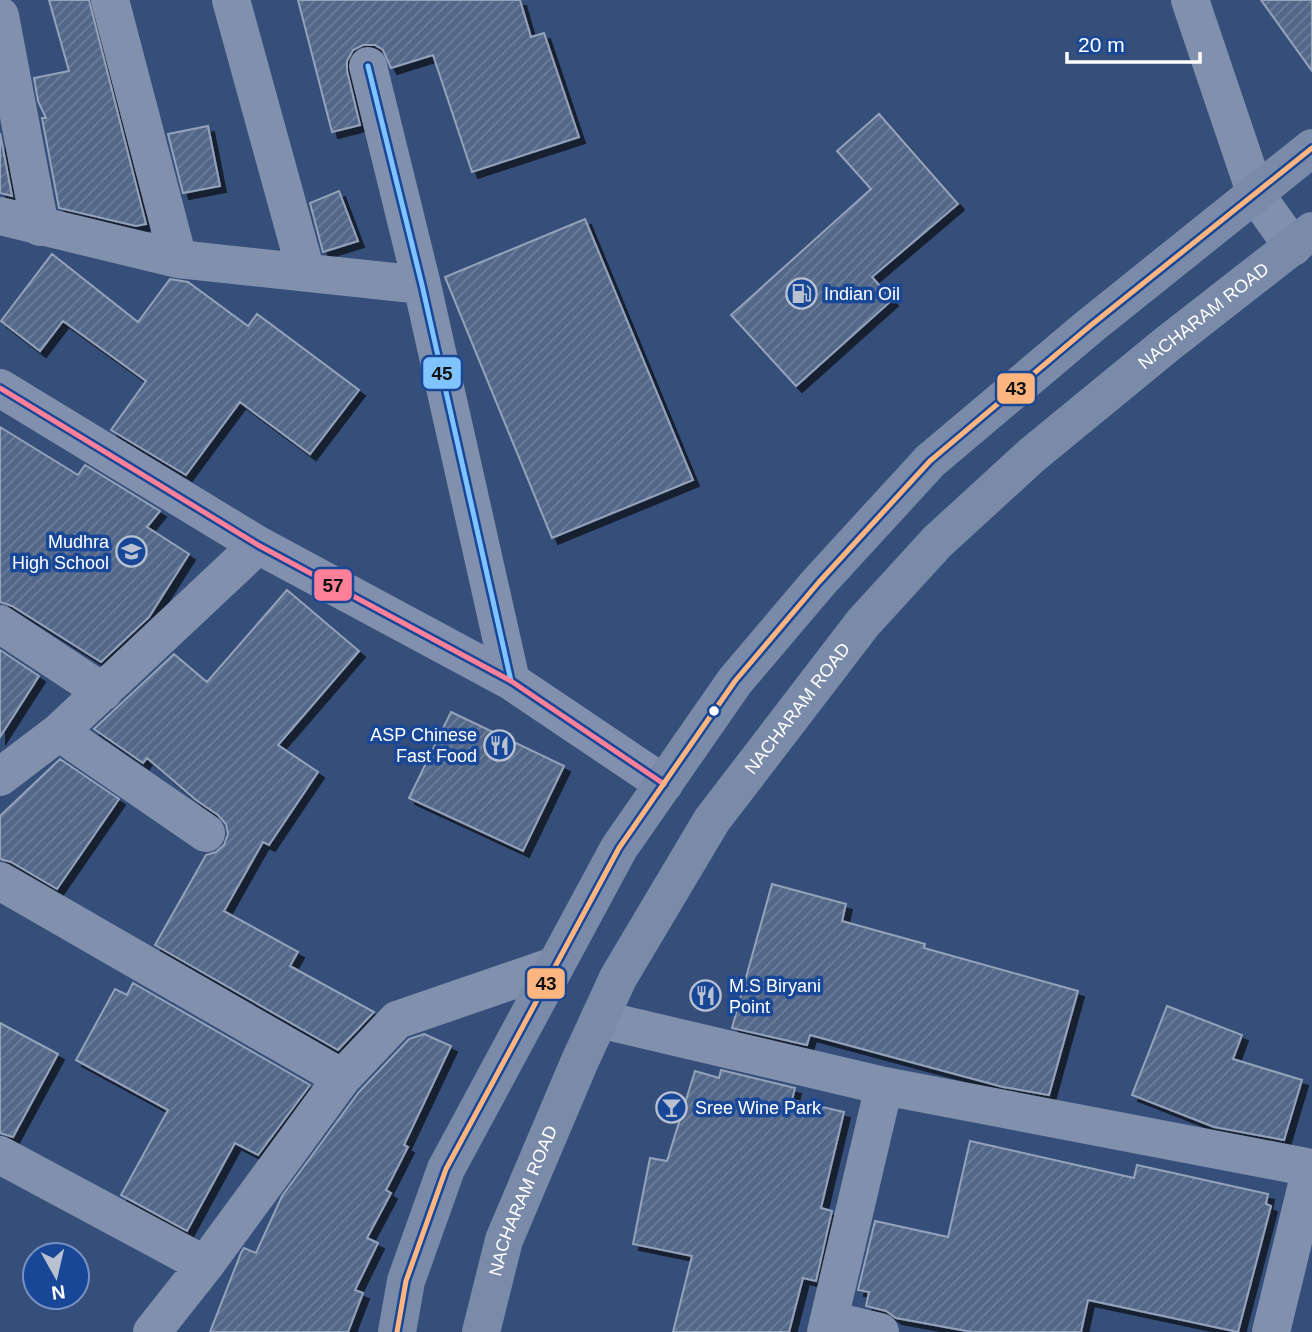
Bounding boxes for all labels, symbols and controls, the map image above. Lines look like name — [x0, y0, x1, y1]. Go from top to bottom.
scale bar — [1067, 21, 1200, 65]
text: 20 m — [1078, 33, 1125, 56]
street label: NACHARAM ROAD — [1134, 259, 1273, 373]
fuel station icon: Indian Oil — [784, 277, 818, 311]
place label: Indian Oil — [824, 284, 900, 304]
line badge: 45 — [422, 356, 462, 390]
text: 45 — [431, 363, 453, 384]
line badge: 43 — [996, 372, 1036, 405]
text: 43 — [1005, 378, 1027, 399]
place label: Mudhra High School — [12, 532, 110, 573]
school or university icon: Mudhra High School — [115, 535, 149, 569]
line badge: 57 — [313, 568, 353, 602]
text: 57 — [322, 575, 344, 596]
street label: NACHARAM ROAD — [741, 639, 854, 778]
unlabelled marker — [707, 704, 721, 718]
place label: ASP Chinese Fast Food — [370, 725, 477, 766]
restaurant icon: ASP Chinese Fast Food — [483, 728, 517, 762]
line badge: 43 — [526, 967, 566, 1000]
text: 43 — [535, 973, 557, 994]
place label: M.S Biryani Point — [729, 976, 821, 1017]
restaurant icon: M.S Biryani Point — [689, 979, 723, 1013]
bar icon: Sree Wine Park — [655, 1091, 689, 1125]
place label: Sree Wine Park — [695, 1098, 822, 1118]
street label: NACHARAM ROAD — [485, 1123, 561, 1278]
north arrow — [21, 1241, 91, 1311]
text: N — [50, 1281, 67, 1304]

